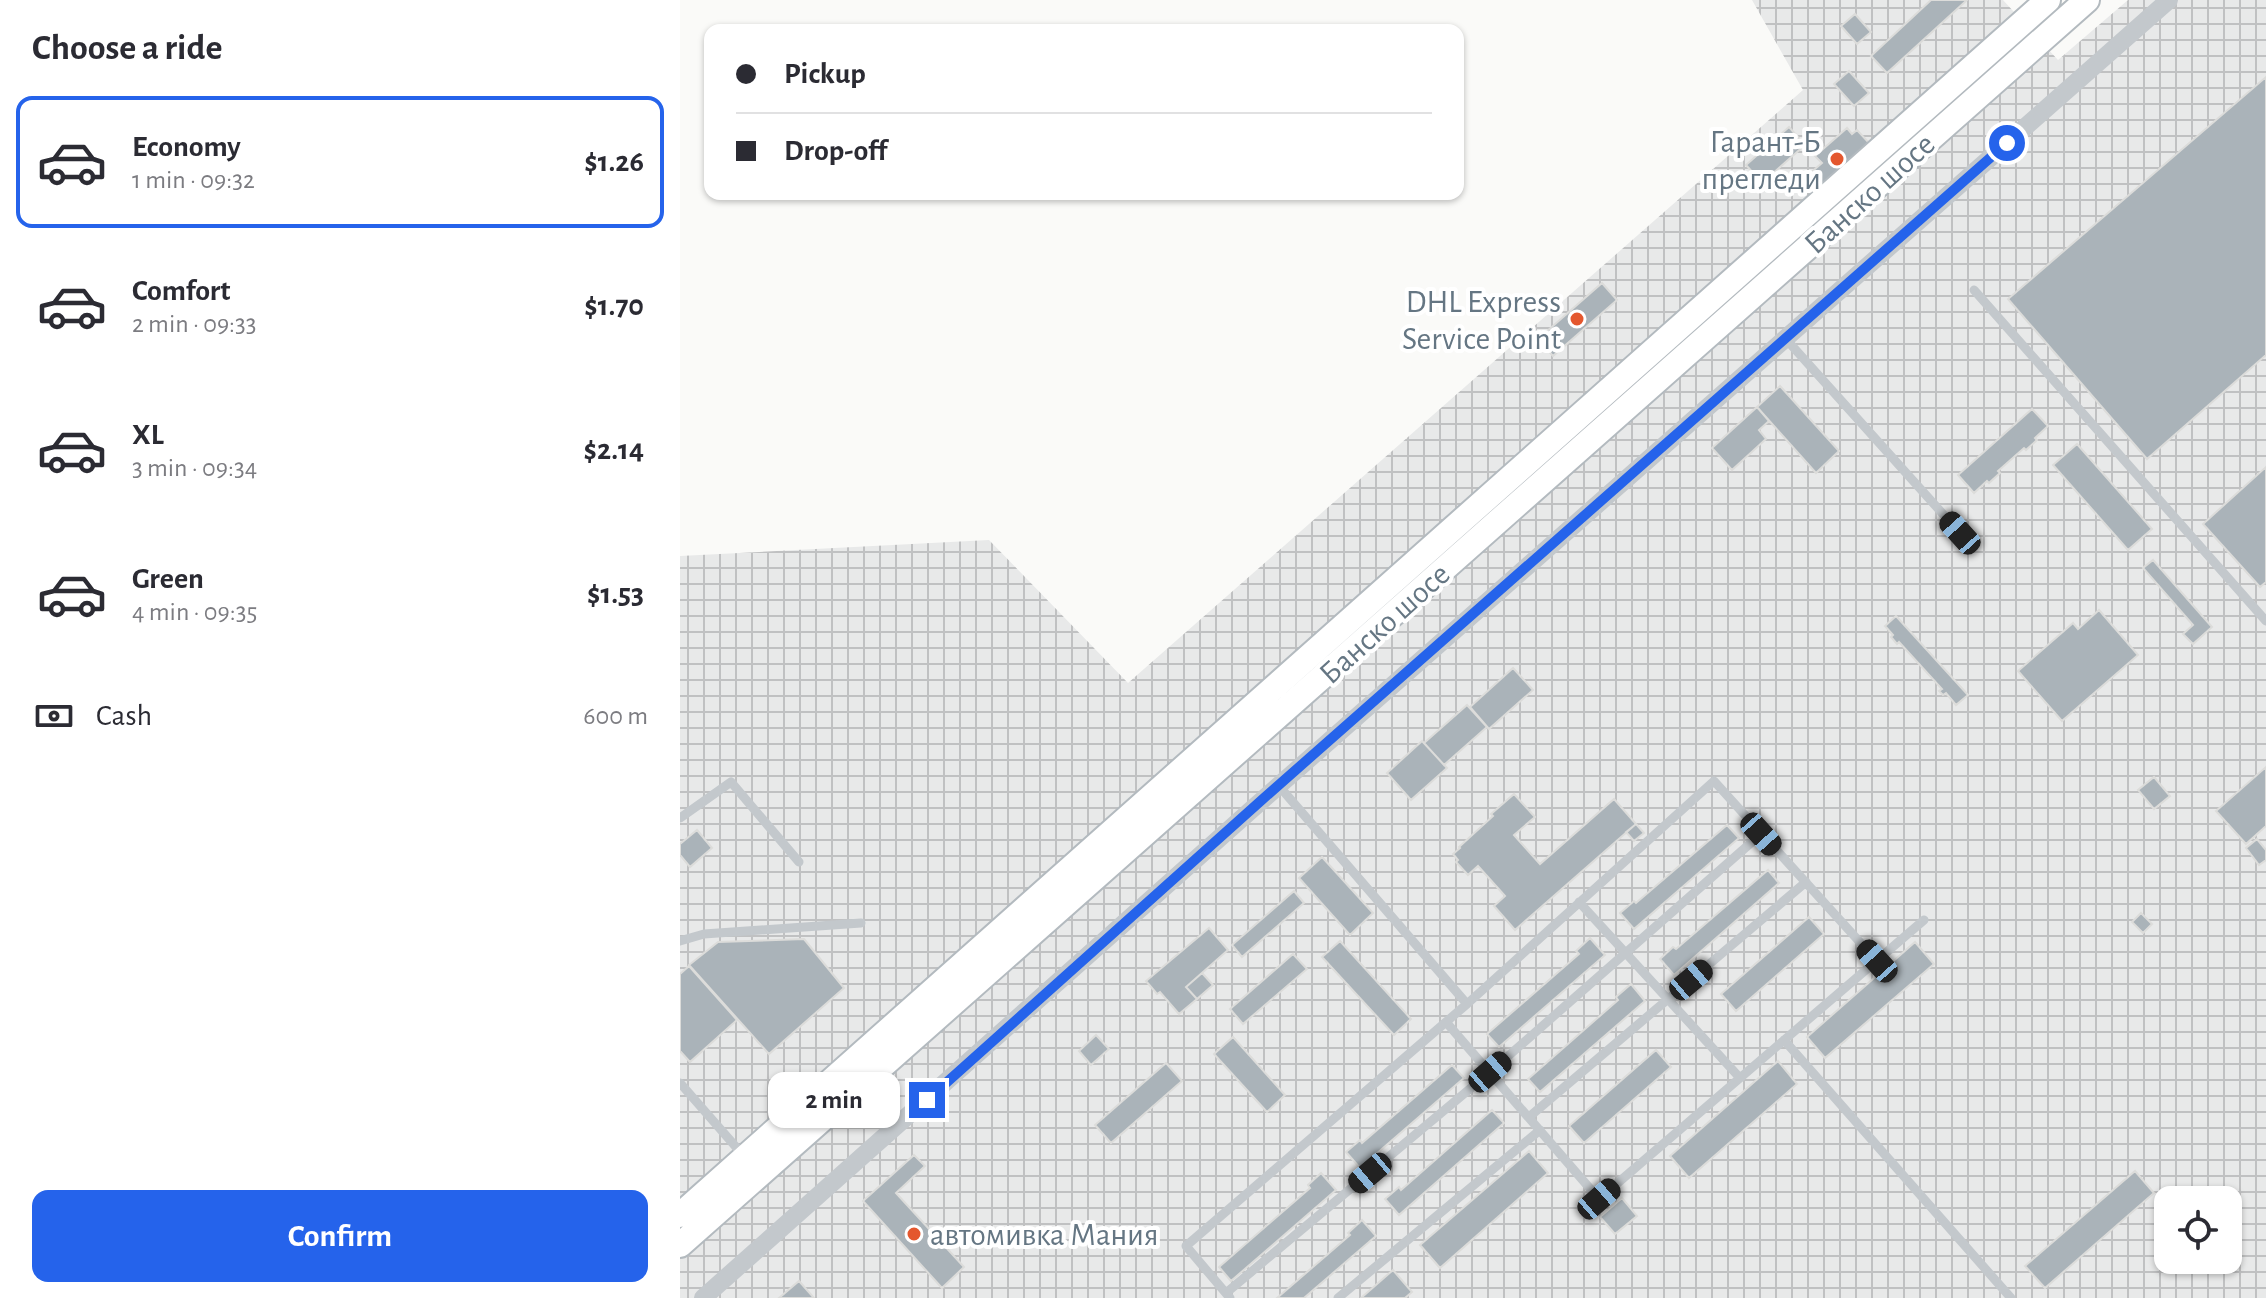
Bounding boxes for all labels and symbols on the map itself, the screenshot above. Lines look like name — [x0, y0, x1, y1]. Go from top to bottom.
route start — [1989, 125, 2025, 161]
place label: Гарант-Б прегледи — [1702, 126, 1821, 195]
street label: Банско шосе — [1798, 127, 1941, 260]
marker: Гарант-Б прегледи — [1828, 150, 1846, 168]
place label: DHL Express Service Point — [1402, 286, 1561, 355]
marker: DHL Express Service Point — [1568, 310, 1586, 328]
car — [1935, 507, 1985, 559]
street label: Банско шосе — [1313, 557, 1456, 690]
car — [1736, 808, 1786, 860]
car — [1852, 935, 1902, 987]
car — [1665, 955, 1717, 1005]
car — [1464, 1047, 1516, 1097]
callout: 2 min — [767, 1072, 899, 1128]
route end — [909, 1082, 945, 1118]
car — [1344, 1148, 1396, 1198]
car — [1573, 1174, 1625, 1224]
place label: автомивка Мания — [930, 1219, 1159, 1251]
marker: автомивка Мания — [905, 1225, 923, 1243]

